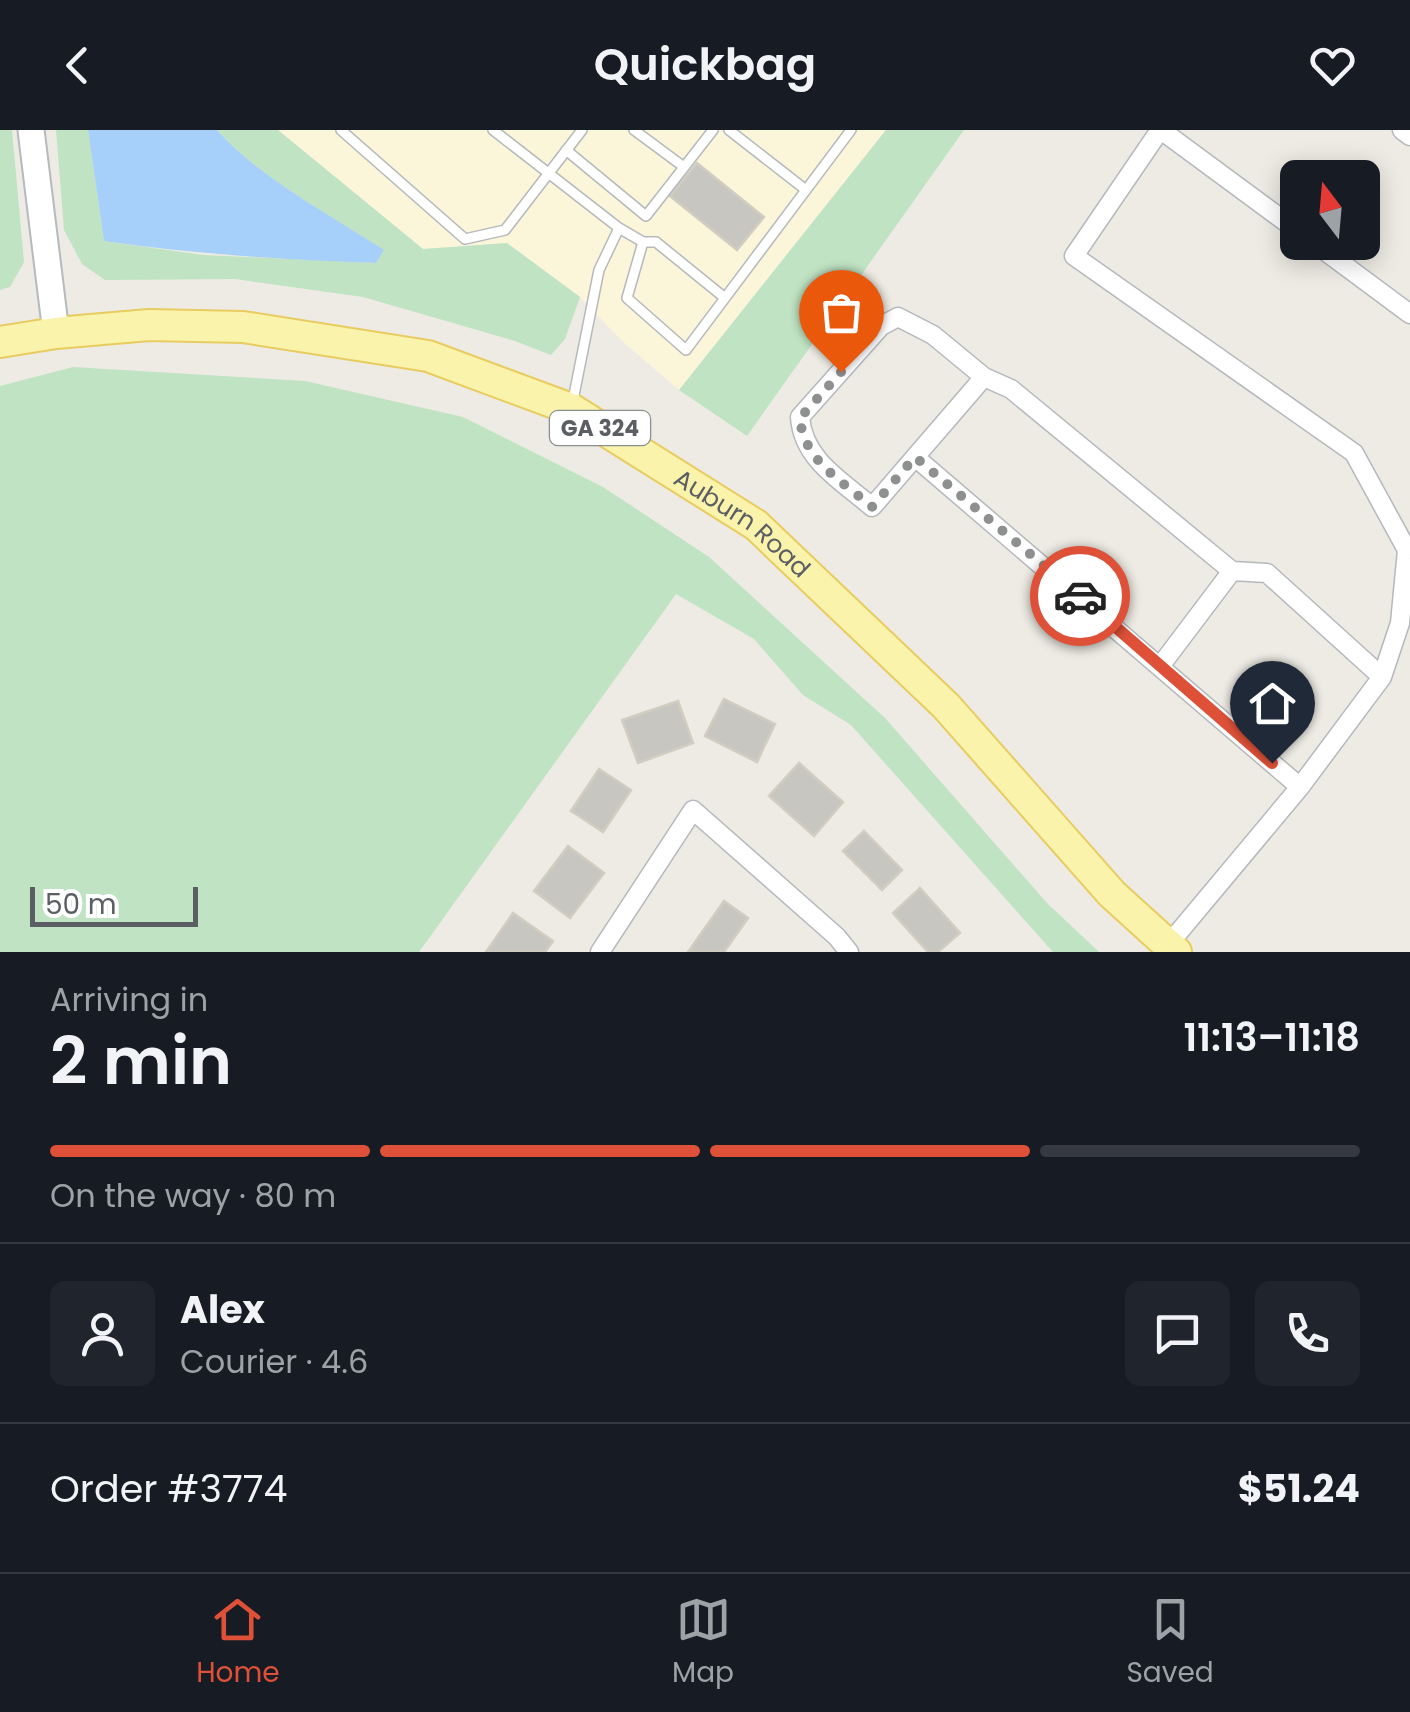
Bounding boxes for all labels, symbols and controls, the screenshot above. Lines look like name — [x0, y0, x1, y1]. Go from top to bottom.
text: Quickbag — [594, 33, 816, 96]
icon: back — [50, 38, 105, 93]
icon: heart — [1305, 38, 1360, 93]
north arrow — [1280, 160, 1380, 260]
map controls — [1280, 160, 1380, 260]
pin — [799, 270, 884, 373]
icon: bag — [814, 285, 869, 340]
road number: GA 324 — [550, 411, 650, 445]
street label: Auburn Road — [667, 461, 818, 586]
courier — [1030, 546, 1130, 646]
icon: car — [1053, 569, 1108, 624]
pin — [1230, 661, 1315, 764]
icon: home — [1245, 676, 1300, 731]
scale bar — [30, 882, 198, 926]
text: 50 m — [45, 885, 116, 924]
text: Arriving in — [50, 977, 208, 1022]
text: 11:13–11:18 — [1184, 1011, 1360, 1064]
text: 2 min — [50, 1016, 232, 1107]
text: On the way · 80 m — [50, 1173, 336, 1218]
button: person — [50, 1281, 155, 1386]
button: chat — [1125, 1281, 1230, 1386]
button: phone — [1255, 1281, 1360, 1386]
text: Alex — [180, 1283, 265, 1336]
text: Courier · 4.6 — [180, 1339, 368, 1384]
text: Order #3774 — [50, 1462, 287, 1515]
text: $51.24 — [1238, 1462, 1360, 1515]
tab: Home — [196, 1592, 280, 1694]
tab: Map — [672, 1592, 734, 1694]
tab: Saved — [1126, 1592, 1214, 1694]

